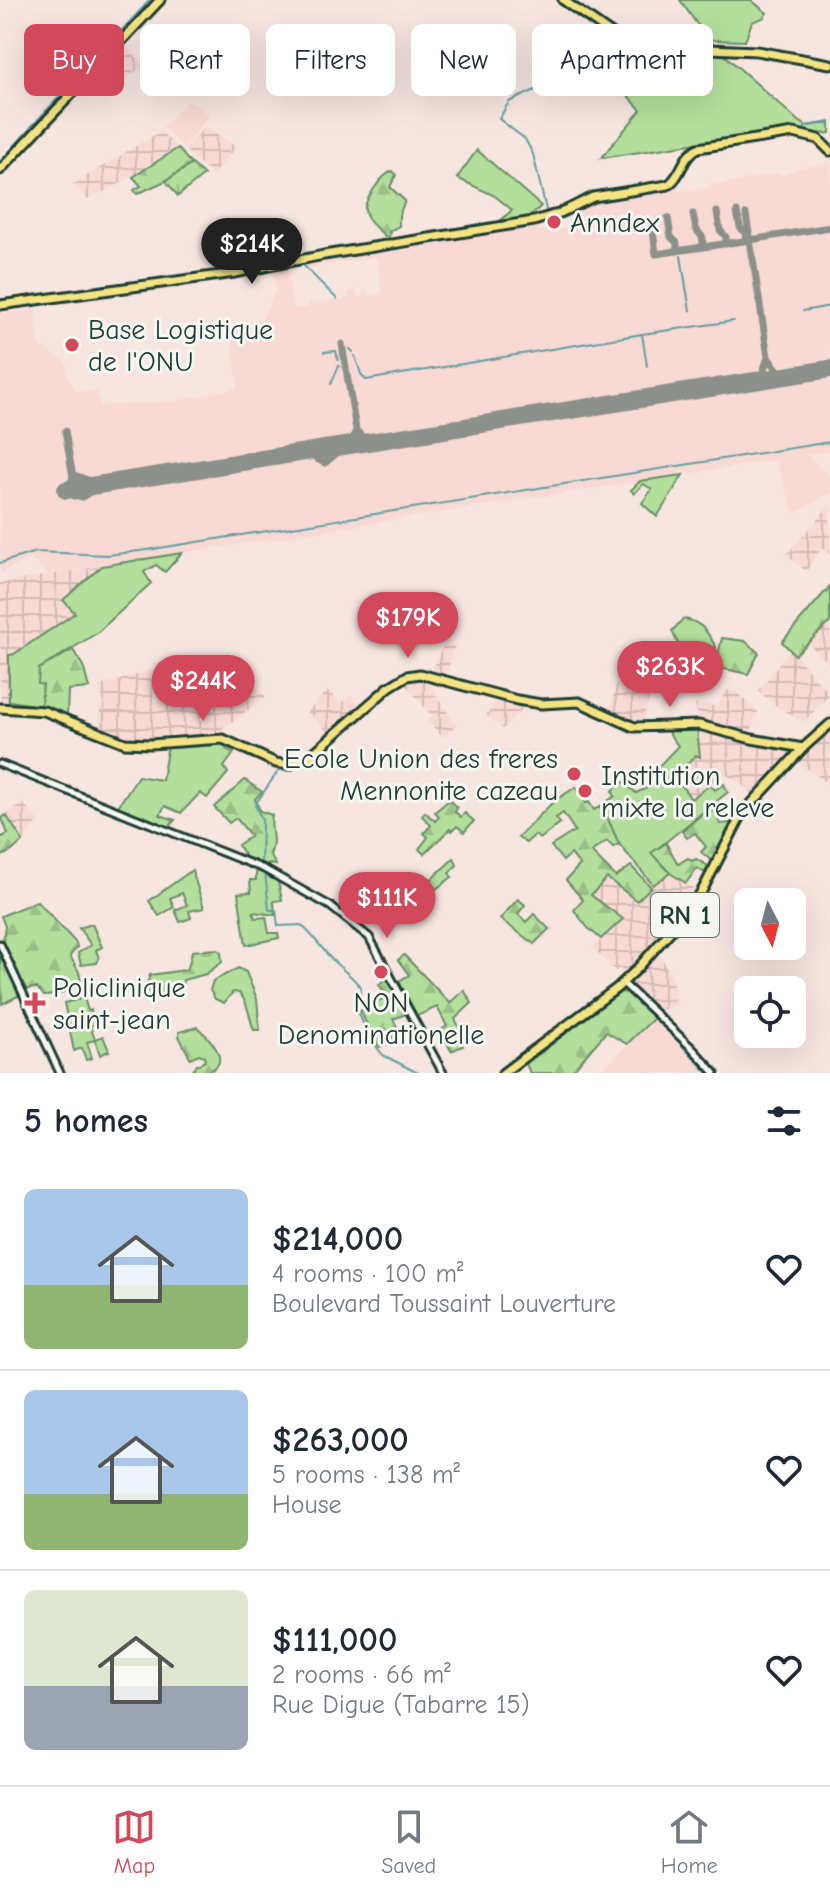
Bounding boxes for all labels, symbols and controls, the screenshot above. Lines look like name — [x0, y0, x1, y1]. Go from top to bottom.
chip: Buy — [24, 24, 124, 96]
chip: Rent — [140, 24, 250, 96]
chip: Filters — [266, 24, 395, 96]
chip: New — [411, 24, 516, 96]
chip: Apartment — [532, 24, 713, 96]
place label: Anndex — [570, 207, 660, 239]
marker: Anndex — [545, 213, 563, 231]
pin: $214K — [196, 218, 308, 286]
text: $214K — [219, 229, 285, 259]
place label: Base Logistique de l'ONU — [88, 314, 273, 378]
marker: Base Logistique de l'ONU — [63, 336, 81, 354]
pin: $179K — [352, 592, 464, 660]
text: $179K — [375, 603, 441, 633]
pin: $263K — [614, 641, 726, 709]
text: $263K — [635, 652, 705, 682]
pin: $244K — [147, 655, 259, 723]
text: $244K — [170, 666, 236, 696]
place label: Ecole Union des freres Mennonite cazeau — [284, 743, 558, 807]
place label: Institution mixte la releve — [601, 760, 774, 824]
marker: Ecole Union des freres Mennonite cazeau — [565, 765, 583, 783]
marker: Institution mixte la releve — [576, 782, 594, 800]
pin: $111K — [331, 872, 443, 940]
text: $111K — [357, 883, 417, 913]
north arrow — [734, 888, 806, 960]
map controls — [734, 888, 806, 1048]
road number: RN 1 — [651, 893, 719, 937]
marker: NON Denominationelle — [372, 963, 390, 981]
place label: Policlinique saint-jean — [53, 972, 185, 1036]
button: locate — [734, 976, 806, 1048]
place label: NON Denominationelle — [278, 987, 484, 1051]
marker: Policlinique saint-jean — [24, 992, 46, 1014]
icon: filters — [762, 1099, 806, 1143]
text: 5 homes — [24, 1101, 148, 1141]
text: $214,000 — [272, 1219, 403, 1259]
icon: home — [88, 1221, 184, 1317]
icon: heart — [762, 1247, 806, 1291]
text: 4 rooms · 100 m² — [272, 1259, 464, 1289]
text: Boulevard Toussaint Louverture — [272, 1289, 616, 1319]
text: $263,000 — [272, 1420, 409, 1460]
icon: home — [88, 1422, 184, 1518]
icon: heart — [762, 1448, 806, 1492]
text: 5 rooms · 138 m² — [272, 1460, 460, 1490]
text: House — [272, 1490, 342, 1520]
text: $111,000 — [272, 1620, 397, 1660]
icon: home — [88, 1622, 184, 1718]
icon: heart — [762, 1648, 806, 1692]
text: 2 rooms · 66 m² — [272, 1660, 451, 1690]
text: Rue Digue (Tabarre 15) — [272, 1690, 530, 1720]
tab: Map — [112, 1805, 156, 1879]
tab: Saved — [381, 1805, 436, 1879]
tab: Home — [661, 1805, 718, 1879]

